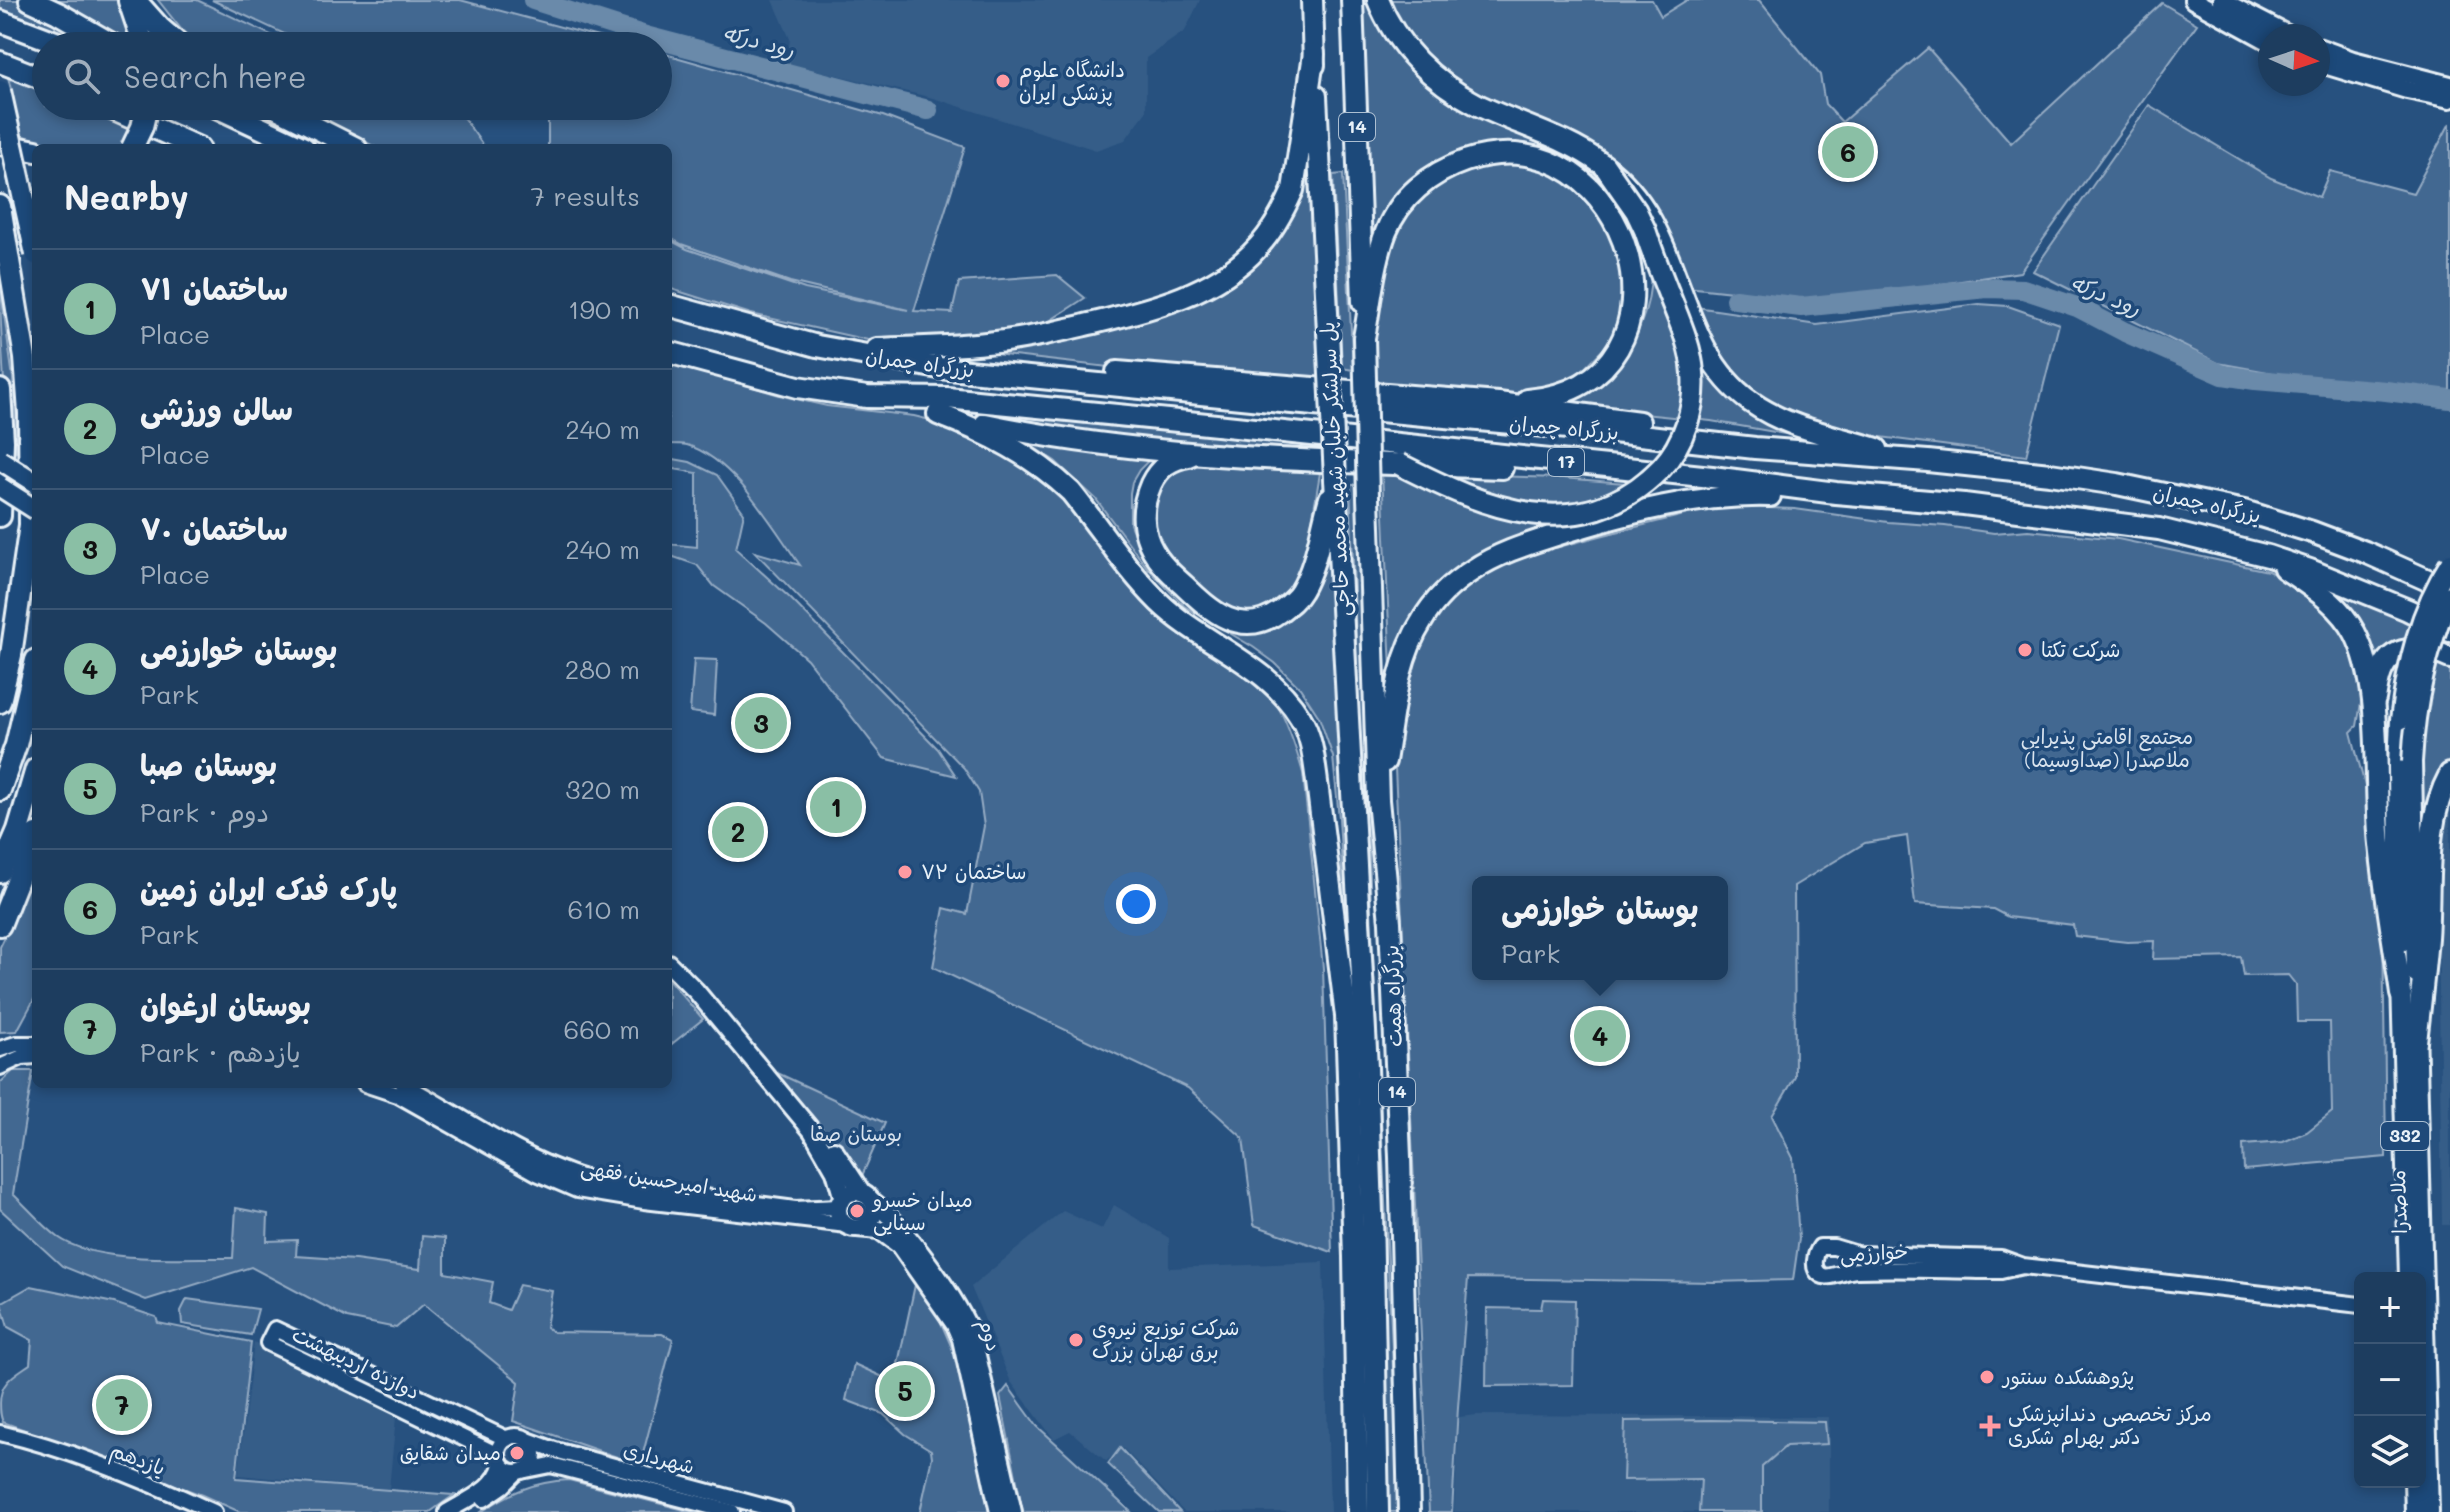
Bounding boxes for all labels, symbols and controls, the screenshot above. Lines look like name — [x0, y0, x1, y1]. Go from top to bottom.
water label: رود درکه — [720, 17, 798, 64]
north arrow — [2258, 24, 2330, 96]
search box — [32, 32, 672, 120]
icon: search — [60, 54, 104, 98]
text: Search here — [124, 56, 307, 96]
place label: دانشگاه علوم پزشکی ایران — [1019, 56, 1125, 106]
marker: دانشگاه علوم پزشکی ایران — [994, 72, 1012, 90]
road number: 14 — [1339, 113, 1375, 141]
pin: 6 — [1822, 122, 1874, 182]
text: Nearby — [64, 174, 189, 219]
text: 7 results — [531, 179, 640, 213]
water label: رود درکه — [2067, 267, 2145, 322]
text: ساختمان ۷۱ — [140, 268, 288, 308]
text: 1 — [84, 292, 96, 326]
text: 190 m — [568, 292, 640, 326]
text: Place — [140, 317, 210, 351]
street label: پل سرلشکر خلبان شهید محمد حاجی — [1313, 321, 1356, 617]
street label: بزرگراه چمران — [864, 342, 976, 384]
text: سالن ورزشی — [140, 388, 293, 428]
street label: بزرگراه چمران — [1508, 409, 1620, 446]
text: 2 — [83, 412, 97, 446]
text: 240 m — [565, 412, 640, 446]
text: Place — [140, 437, 210, 471]
road number: 17 — [1548, 448, 1584, 476]
street label: بزرگراه چمران — [2151, 478, 2264, 529]
text: ساختمان ۷۰ — [140, 508, 288, 548]
text: 3 — [82, 532, 98, 566]
text: 240 m — [565, 532, 640, 566]
text: Place — [140, 557, 210, 591]
text: بوستان خوارزمی — [140, 628, 337, 668]
place label: شرکت تکتا — [2041, 636, 2120, 662]
marker: شرکت تکتا — [2016, 641, 2034, 659]
text: 4 — [82, 652, 98, 686]
text: 280 m — [565, 652, 640, 686]
text: Park — [140, 677, 199, 711]
pin: 3 — [735, 693, 787, 753]
park label: مجتمع اقامتی پذیرایی ملاصدرا (صداوسیما) — [2021, 723, 2193, 772]
text: بوستان صبا — [140, 744, 277, 784]
text: 5 — [82, 772, 98, 806]
text: 320 m — [565, 772, 640, 806]
pin: 1 — [810, 777, 862, 837]
text: Park · دوم — [140, 795, 269, 829]
pin: 2 — [712, 802, 764, 862]
place label: ساختمان ۷۲ — [921, 858, 1026, 884]
marker: ساختمان ۷۲ — [896, 863, 914, 881]
text: پارک فدک ایران زمین — [140, 868, 397, 908]
popup — [1472, 876, 1728, 980]
your location — [1116, 884, 1156, 924]
text: بوستان خوارزمی — [1501, 887, 1699, 927]
text: 6 — [82, 892, 98, 926]
text: 610 m — [568, 892, 640, 926]
text: Park — [140, 917, 199, 951]
text: Park — [1501, 936, 1560, 970]
street label: بزرگراه همت — [1377, 945, 1407, 1048]
text: بوستان ارغوان — [140, 984, 311, 1024]
pin: 4 — [1574, 1006, 1626, 1066]
text: 7 — [83, 1012, 97, 1046]
text: 660 m — [564, 1012, 640, 1046]
text: Park · یازدهم — [140, 1035, 301, 1069]
road number: 14 — [1379, 1078, 1415, 1106]
park label: بوستان صفا — [810, 1120, 902, 1146]
road number: 332 — [2381, 1122, 2429, 1150]
street label: شهید امیرحسین فقهی — [579, 1153, 759, 1208]
street label: ملاصدرا — [2384, 1170, 2412, 1235]
place label: میدان خسرو سینایی — [871, 1186, 973, 1236]
marker: میدان خسرو سینایی — [848, 1202, 866, 1220]
street label: خوارزمی — [1839, 1237, 1909, 1268]
map controls — [2354, 1272, 2426, 1488]
button: + — [2354, 1272, 2426, 1344]
place label: شرکت توزیع نیروی برق تهران بزرگ — [1092, 1314, 1240, 1363]
street label: دوم — [970, 1315, 1008, 1355]
street label: دوازده اردیبهشت — [288, 1320, 424, 1404]
marker: شرکت توزیع نیروی برق تهران بزرگ — [1067, 1331, 1085, 1349]
button: − — [2354, 1344, 2426, 1416]
pin: 5 — [879, 1361, 931, 1421]
place label: پژوهشکده سنتور — [2001, 1363, 2134, 1390]
marker: پژوهشکده سنتور — [1978, 1368, 1996, 1386]
pin: 7 — [96, 1375, 148, 1435]
place label: مرکز تخصصی دندانپزشکی دکتر بهرام شکری — [2008, 1400, 2212, 1453]
marker: مرکز تخصصی دندانپزشکی دکتر بهرام شکری — [1979, 1415, 2001, 1437]
button: layers — [2354, 1416, 2426, 1488]
street label: شهرداری — [621, 1435, 698, 1479]
street label: یازدهم — [106, 1436, 169, 1483]
place label: میدان شقایق — [400, 1439, 501, 1465]
marker: میدان شقایق — [508, 1444, 526, 1462]

